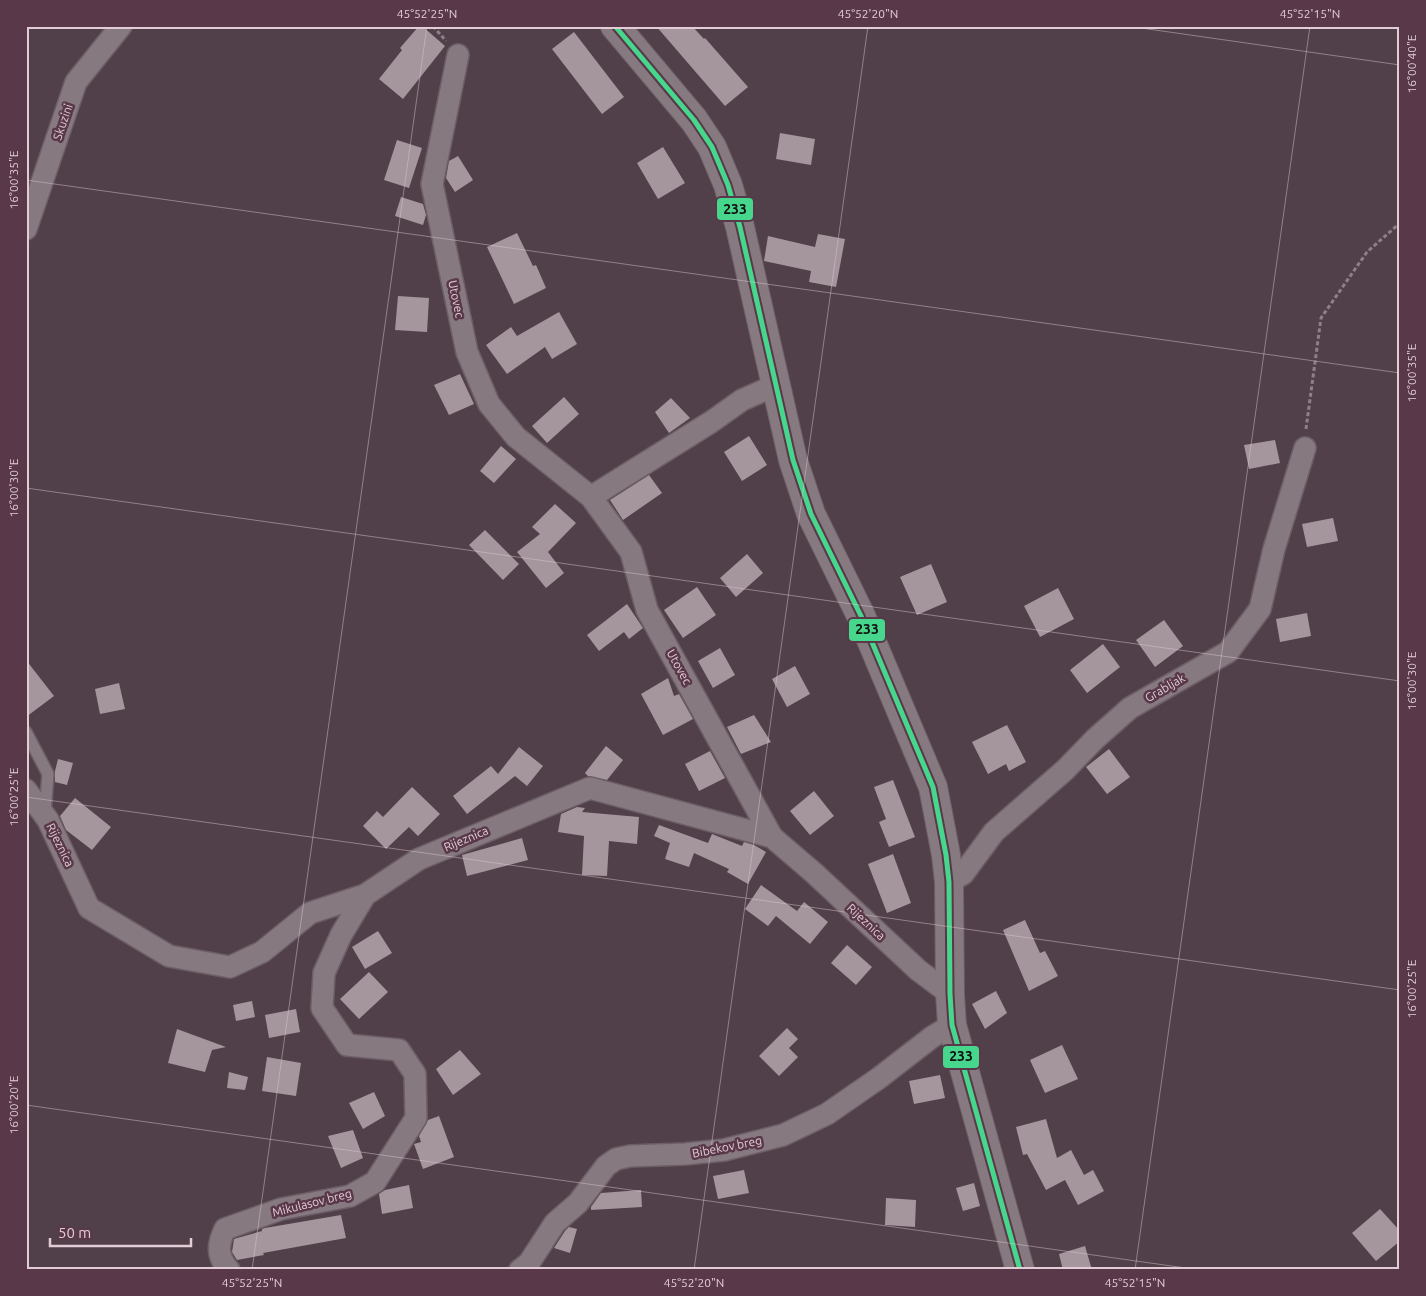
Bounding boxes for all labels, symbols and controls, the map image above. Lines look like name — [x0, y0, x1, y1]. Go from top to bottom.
text: 45°52'25"N — [397, 7, 457, 20]
text: 45°52'20"N — [838, 7, 898, 20]
text: 45°52'15"N — [1280, 7, 1340, 20]
text: 16°00'40"E — [1405, 34, 1418, 93]
street label: Skuzini — [50, 102, 75, 142]
text: 16°00'35"E — [7, 150, 20, 209]
line badge: 233 — [716, 197, 754, 221]
text: 233 — [723, 201, 747, 217]
street label: Utovec — [446, 279, 467, 319]
text: 16°00'35"E — [1405, 343, 1418, 402]
text: 16°00'30"E — [7, 458, 20, 517]
line badge: 233 — [848, 618, 886, 642]
text: 233 — [855, 621, 879, 637]
street label: Utovec — [665, 647, 695, 687]
text: 16°00'30"E — [1405, 651, 1418, 710]
street label: Grabljak — [1142, 671, 1187, 704]
text: 16°00'25"E — [7, 767, 20, 826]
street label: Rijeznica — [44, 821, 77, 869]
street label: Rijeznica — [442, 823, 490, 854]
street label: Rijeznica — [845, 901, 888, 942]
text: 16°00'25"E — [1405, 959, 1418, 1018]
line badge: 233 — [942, 1045, 980, 1069]
text: 233 — [949, 1048, 973, 1064]
text: 16°00'20"E — [7, 1075, 20, 1134]
street label: Bibekov breg — [691, 1133, 763, 1160]
street label: Mikulasov breg — [271, 1186, 353, 1219]
scale bar — [50, 1216, 191, 1248]
text: 50 m — [58, 1224, 91, 1241]
text: 45°52'25"N — [222, 1276, 282, 1289]
text: 45°52'20"N — [664, 1276, 724, 1289]
text: 45°52'15"N — [1105, 1276, 1165, 1289]

